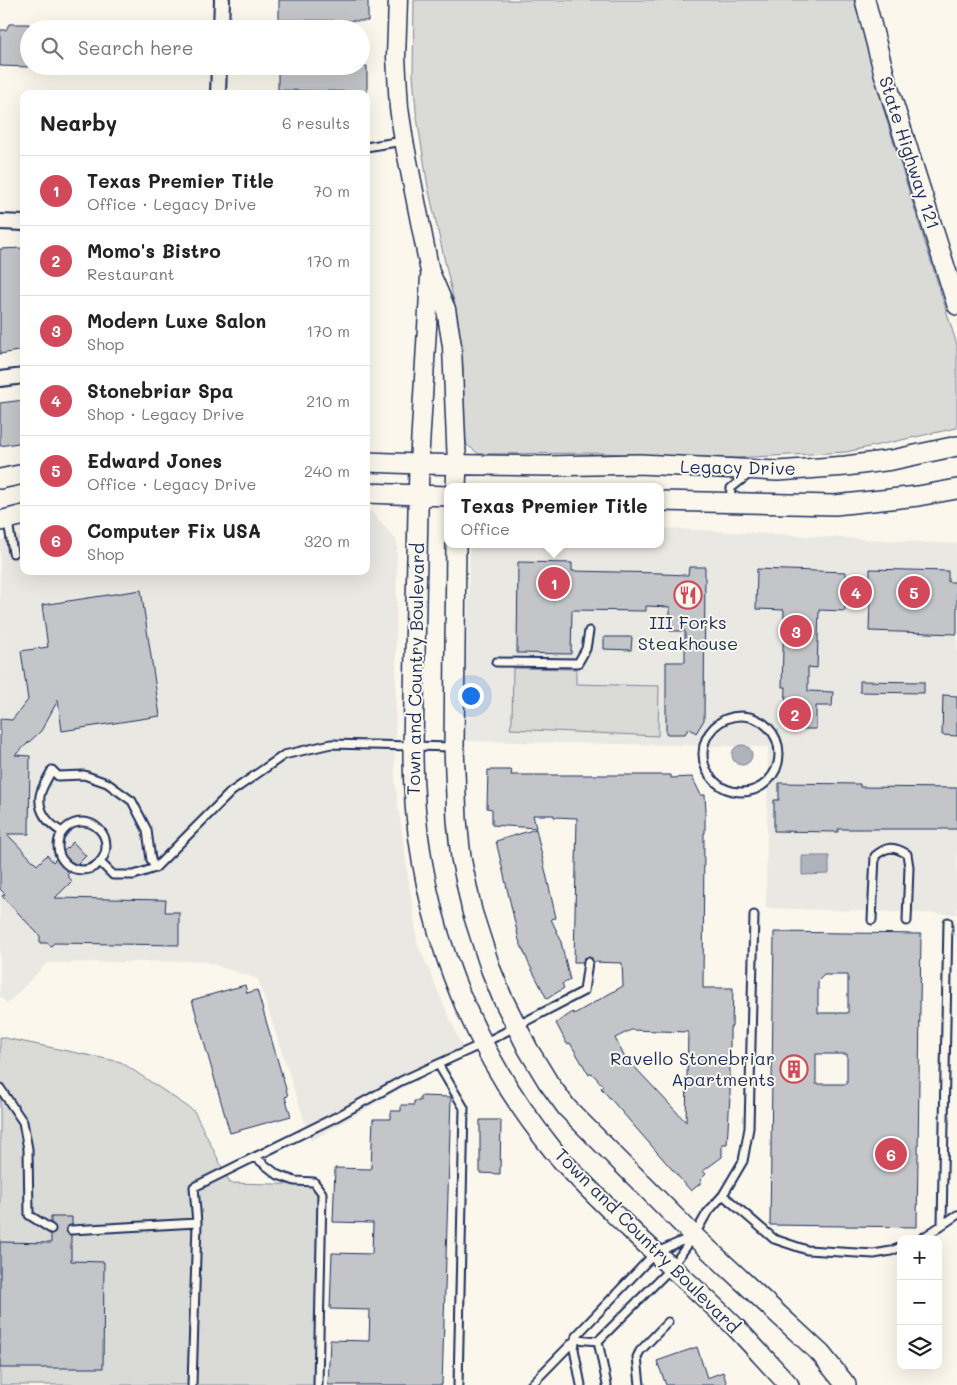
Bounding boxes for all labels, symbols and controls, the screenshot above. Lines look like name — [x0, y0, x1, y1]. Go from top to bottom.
search box — [20, 20, 370, 75]
icon: search — [38, 34, 66, 62]
text: Search here — [78, 35, 194, 60]
street label: State Highway 121 — [874, 73, 946, 232]
text: Nearby — [40, 109, 117, 136]
text: 6 results — [282, 112, 350, 133]
text: Texas Premier Title — [87, 168, 274, 193]
text: 1 — [52, 180, 60, 201]
text: 70 m — [313, 180, 350, 201]
text: Office · Legacy Drive — [87, 193, 256, 214]
text: Momo's Bistro — [87, 238, 221, 263]
text: 2 — [52, 250, 60, 271]
text: 170 m — [306, 250, 350, 271]
text: Restaurant — [87, 263, 175, 284]
text: Modern Luxe Salon — [87, 308, 266, 333]
text: 3 — [51, 320, 61, 341]
text: 170 m — [306, 320, 350, 341]
text: Shop — [87, 333, 124, 354]
text: Stonebriar Spa — [87, 378, 233, 403]
text: 4 — [51, 390, 61, 411]
text: 210 m — [306, 390, 350, 411]
text: Shop · Legacy Drive — [87, 403, 244, 424]
text: Edward Jones — [87, 448, 222, 473]
street label: Legacy Drive — [680, 454, 796, 480]
text: 5 — [51, 460, 61, 481]
text: 240 m — [304, 460, 350, 481]
text: Office · Legacy Drive — [87, 473, 256, 494]
popup — [444, 483, 664, 548]
text: Texas Premier Title — [461, 493, 647, 518]
text: Computer Fix USA — [87, 518, 261, 543]
text: Office — [461, 518, 510, 539]
text: 6 — [51, 530, 61, 551]
text: 320 m — [304, 530, 350, 551]
street label: Town and Country Boulevard — [401, 542, 429, 796]
text: Shop — [87, 543, 124, 564]
pin: 1 — [538, 564, 570, 602]
pin: 4 — [840, 573, 872, 611]
pin: 5 — [898, 573, 930, 611]
restaurant icon: III Forks Steakhouse — [673, 580, 703, 610]
place label: III Forks Steakhouse — [638, 610, 738, 655]
pin: 3 — [780, 612, 812, 650]
your location — [458, 683, 484, 709]
pin: 2 — [779, 695, 811, 733]
place label: Ravello Stonebriar Apartments — [610, 1046, 775, 1091]
building icon: Ravello Stonebriar Apartments — [779, 1054, 809, 1084]
pin: 6 — [875, 1135, 907, 1173]
street label: Town and Country Boulevard — [550, 1142, 746, 1338]
map controls — [897, 1235, 942, 1370]
button: + — [897, 1235, 942, 1280]
button: − — [897, 1280, 942, 1325]
button: layers — [897, 1325, 942, 1370]

